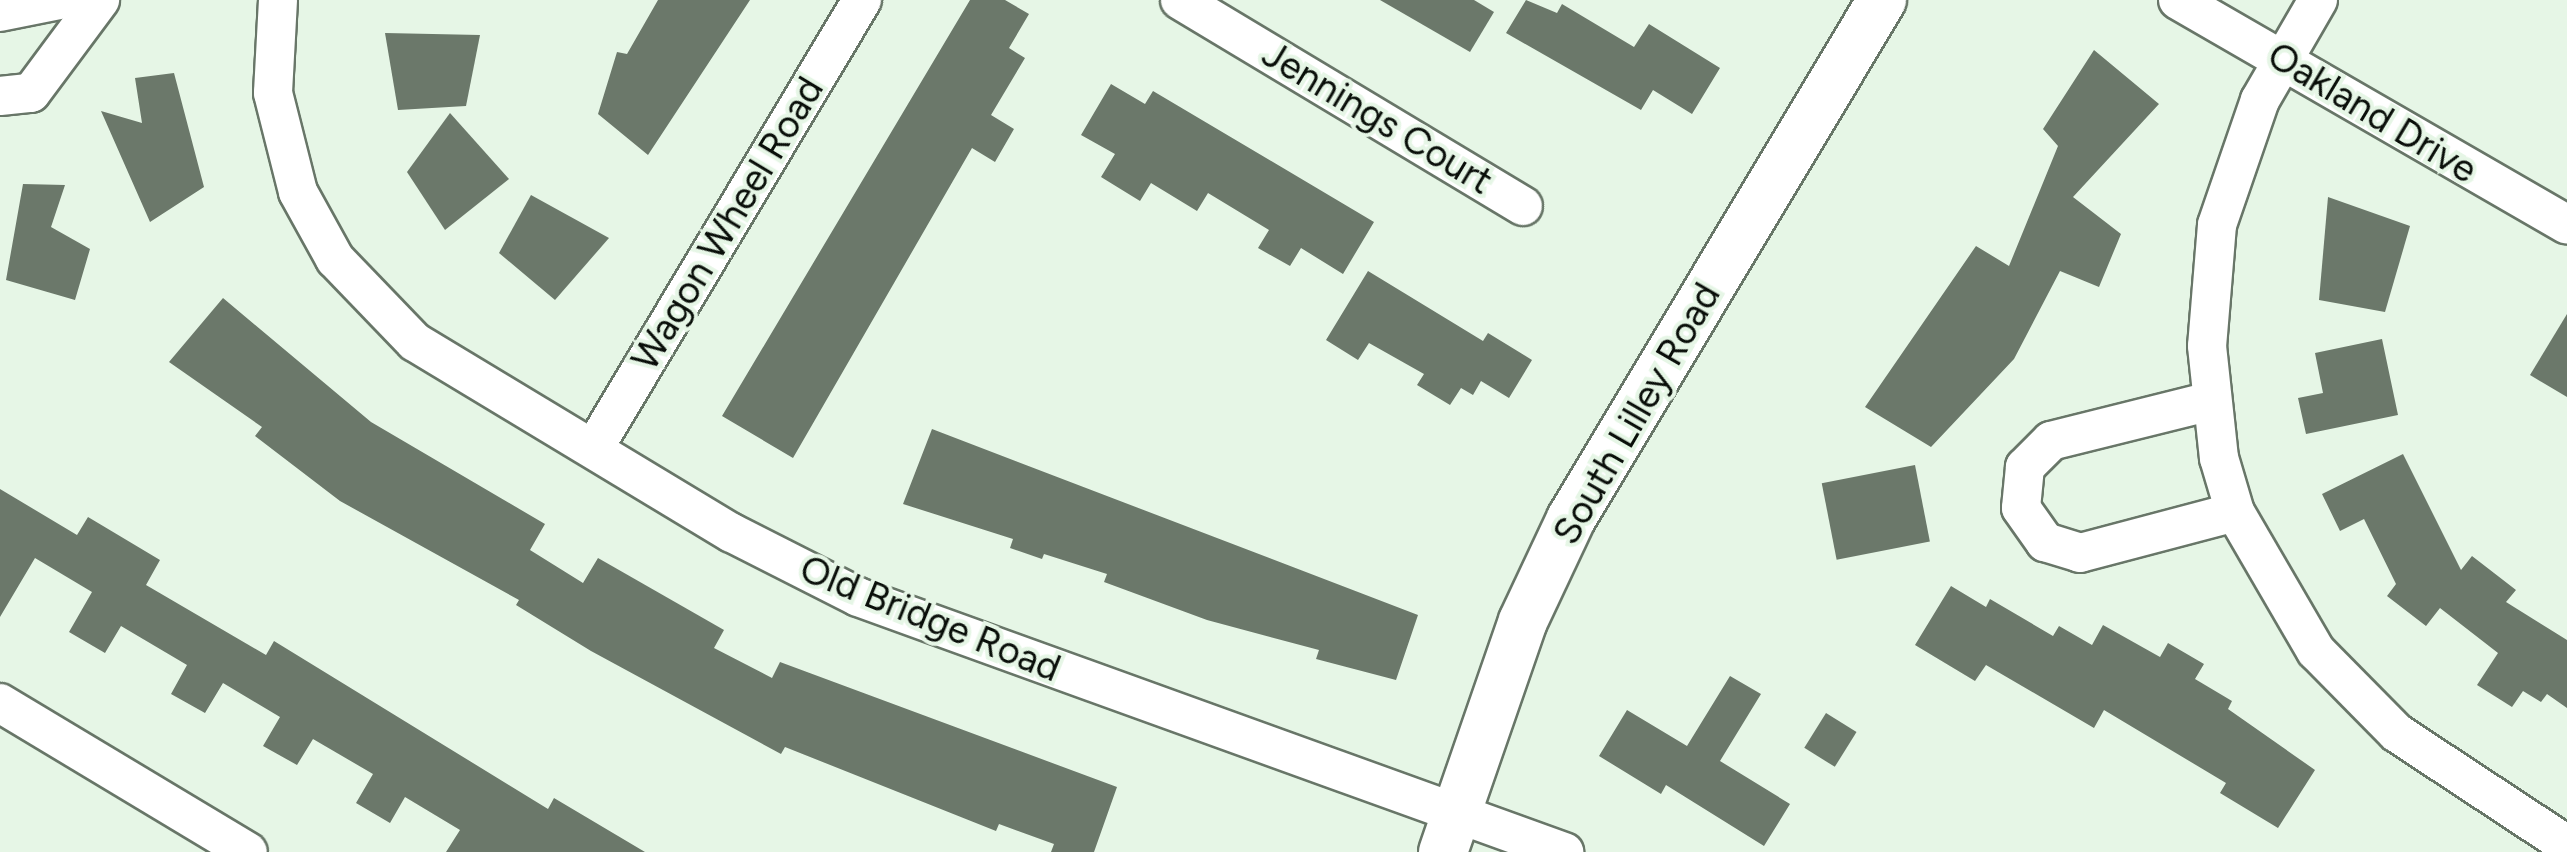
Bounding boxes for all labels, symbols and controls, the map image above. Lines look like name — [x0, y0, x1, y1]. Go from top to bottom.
street label: Jennings Court — [1254, 32, 1500, 204]
street label: Oakland Drive — [2259, 33, 2485, 193]
street label: Wagon Wheel Road — [623, 69, 833, 379]
street label: South Lilley Road — [1544, 275, 1730, 553]
street label: Old Bridge Road — [793, 546, 1067, 692]

